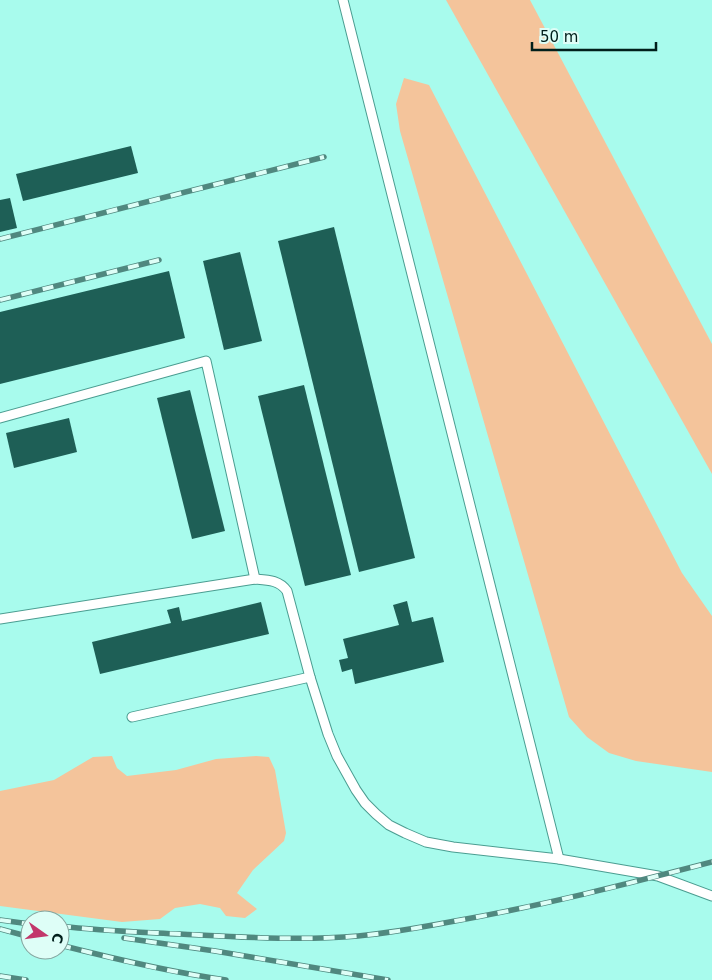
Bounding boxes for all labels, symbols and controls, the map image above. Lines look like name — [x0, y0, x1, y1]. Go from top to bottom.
scale bar — [532, 20, 656, 52]
text: 50 m — [540, 28, 578, 46]
north arrow — [20, 910, 70, 960]
text: С — [49, 931, 67, 945]

